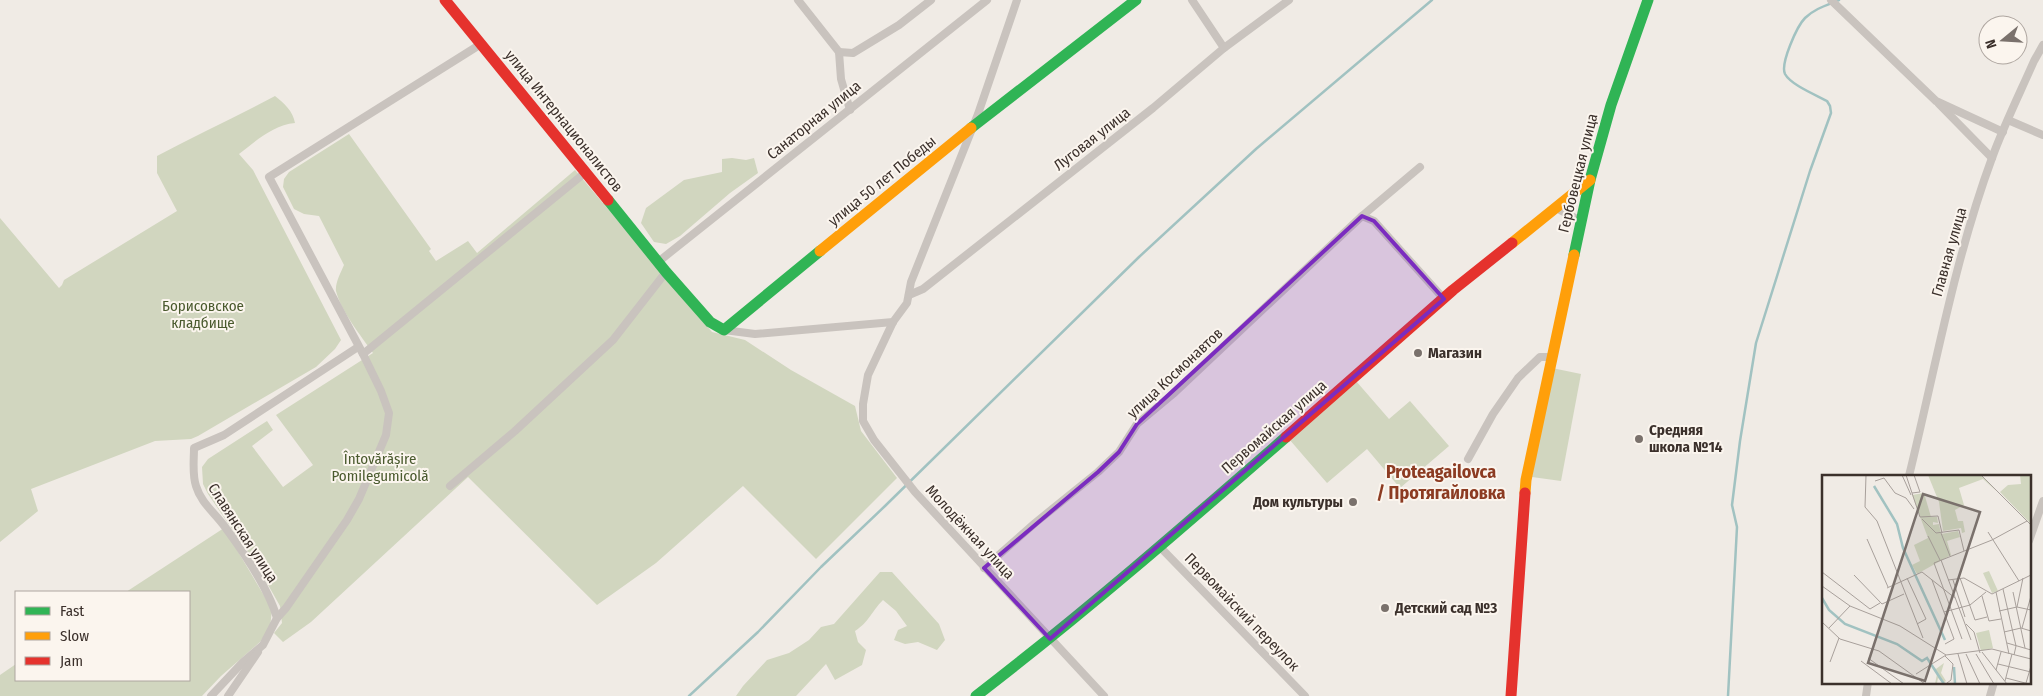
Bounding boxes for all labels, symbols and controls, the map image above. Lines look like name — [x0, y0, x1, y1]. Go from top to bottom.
north arrow — [1978, 15, 2028, 65]
text: N — [1982, 37, 2000, 50]
street label: улица Интернационалистов — [501, 46, 627, 196]
street label: Санаторная улица — [764, 77, 864, 163]
street label: Луговая улица — [1050, 104, 1134, 174]
street label: Гербовецкая улица — [1555, 112, 1601, 234]
street label: улица 50 лет Победы — [825, 132, 939, 230]
street label: Главная улица — [1928, 205, 1970, 299]
park label: Борисовское кладбище — [162, 297, 244, 332]
street label: улица Космонавтов — [1124, 324, 1226, 422]
place label: Магазин — [1428, 344, 1482, 362]
marker: Магазин — [1412, 347, 1424, 359]
street label: Первомайская улица — [1218, 376, 1330, 478]
place label: Средняя школа №14 — [1649, 421, 1723, 456]
marker: Средняя школа №14 — [1633, 433, 1645, 445]
park label: Întovărășire Pomilegumicolă — [331, 450, 429, 485]
district label: Proteagailovca / Протягайловка — [1376, 461, 1506, 504]
inset map — [1822, 475, 2030, 684]
street label: Славянская улица — [204, 480, 282, 586]
street label: Молодёжная улица — [922, 481, 1018, 583]
place label: Дом культуры — [1252, 493, 1343, 511]
marker: Дом культуры — [1347, 496, 1359, 508]
street label: Первомайский переулок — [1181, 549, 1303, 675]
legend — [15, 591, 190, 681]
place label: Детский сад №3 — [1394, 599, 1497, 617]
text: Fast — [60, 602, 84, 620]
marker: Детский сад №3 — [1379, 602, 1391, 614]
text: Slow — [60, 627, 89, 645]
text: Jam — [60, 652, 83, 670]

